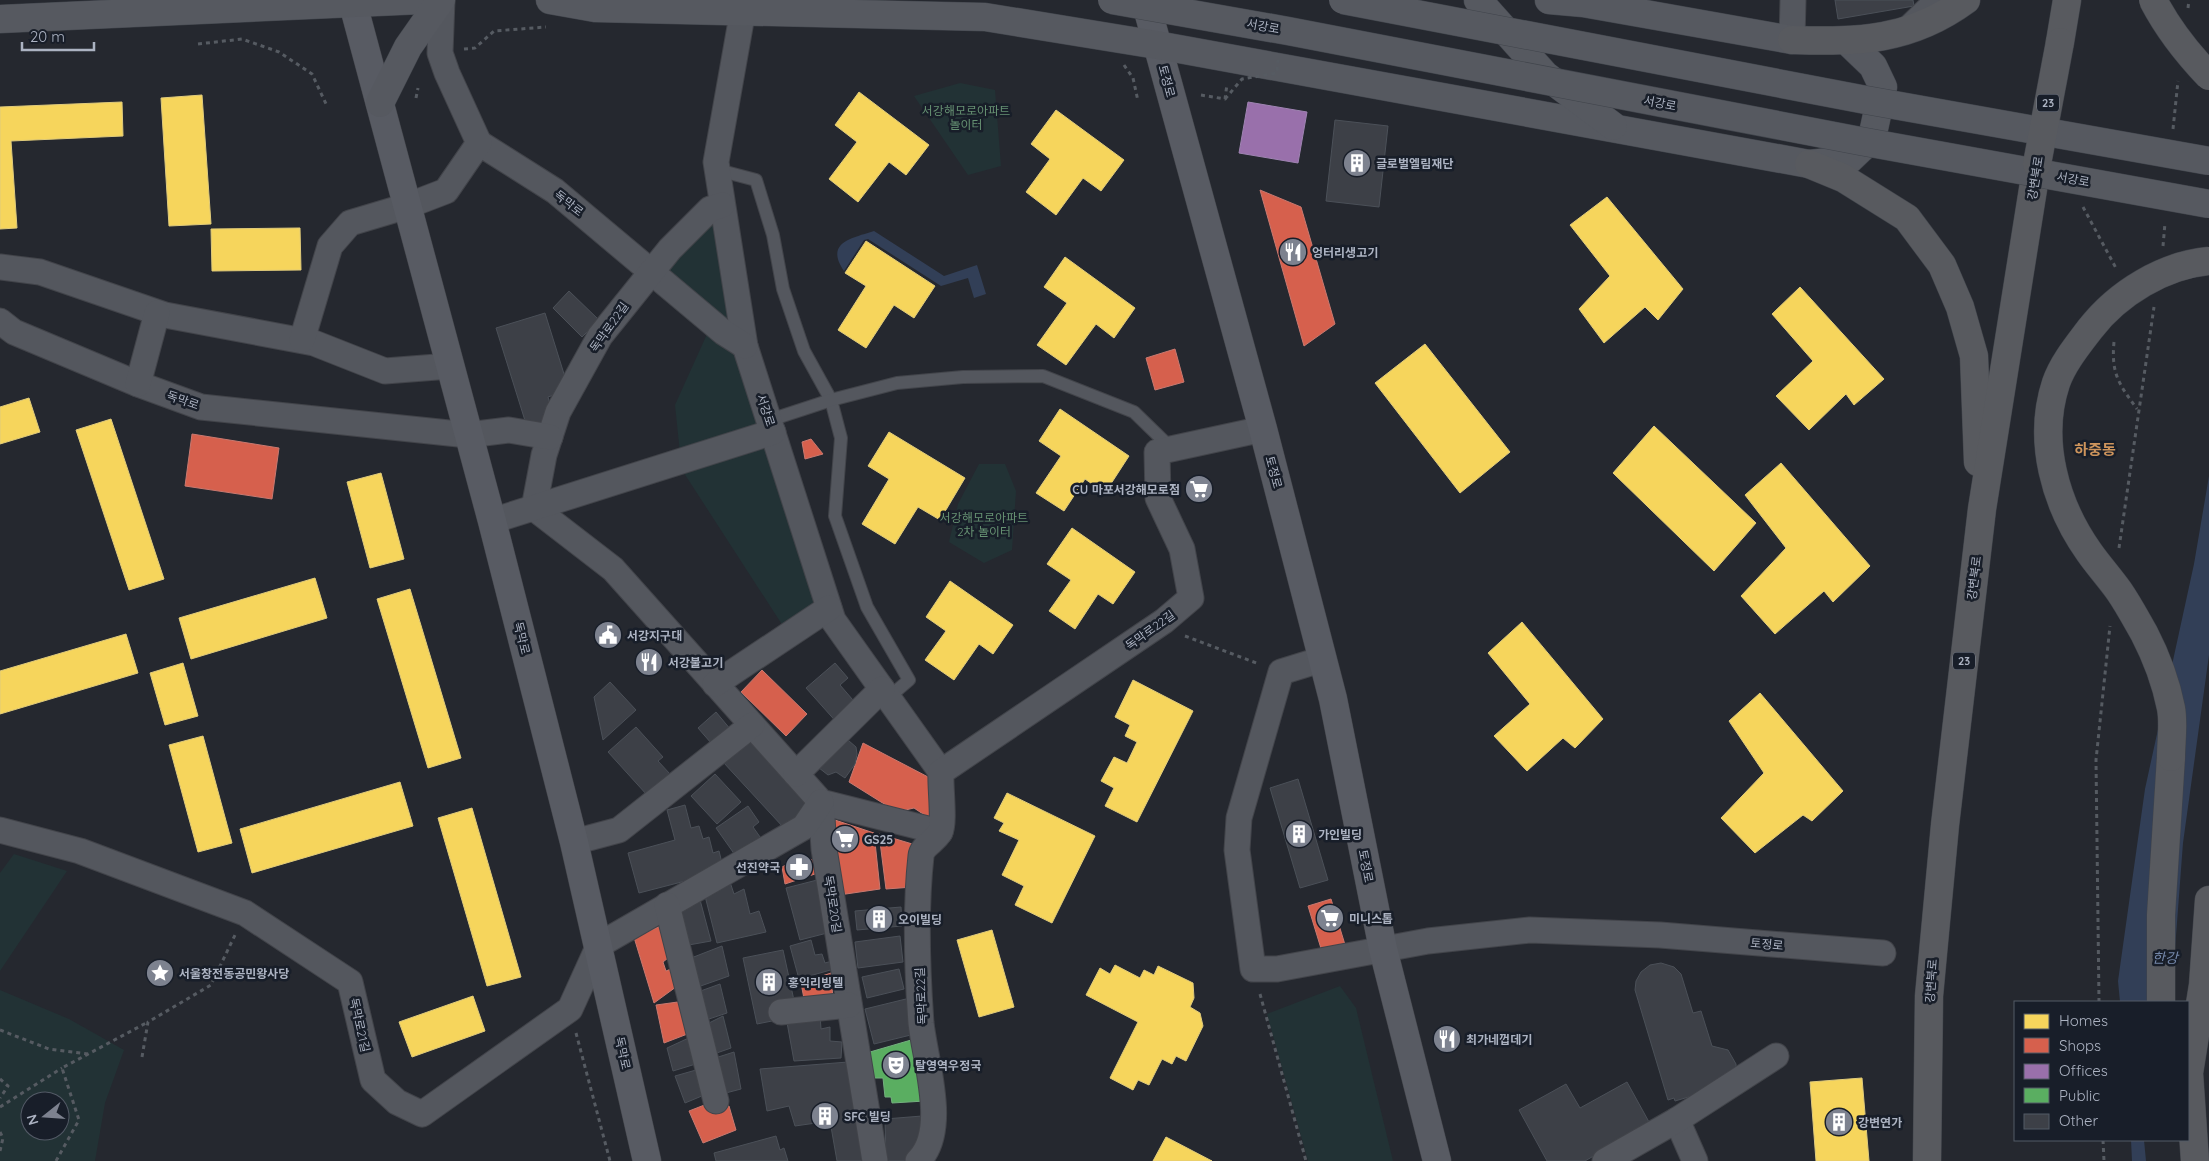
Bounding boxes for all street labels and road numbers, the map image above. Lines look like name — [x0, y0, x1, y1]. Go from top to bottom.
street label: 서강로 — [1245, 16, 1281, 36]
street label: 토정로 — [1155, 63, 1179, 99]
street label: 서강로 — [1642, 92, 1678, 114]
road number: 23 — [2037, 95, 2059, 112]
street label: 강변북로 — [2024, 155, 2046, 201]
street label: 서강로 — [2055, 169, 2091, 189]
street label: 독막로 — [551, 187, 587, 219]
street label: 독막로22길 — [586, 299, 632, 355]
street label: 독막로 — [165, 388, 201, 412]
street label: 서강로 — [754, 392, 778, 428]
street label: 토정로 — [1262, 454, 1286, 490]
street label: 강변북로 — [1964, 555, 1984, 601]
street label: 독막로22길 — [1122, 607, 1178, 653]
street label: 독막로 — [511, 620, 533, 656]
road number: 23 — [1953, 652, 1975, 669]
street label: 토정로 — [1355, 848, 1377, 884]
street label: 독막로20길 — [821, 874, 845, 934]
street label: 토정로 — [1750, 935, 1784, 953]
street label: 강변북로 — [1922, 958, 1940, 1004]
street label: 독막로22길 — [912, 967, 930, 1025]
street label: 독막로21길 — [346, 996, 374, 1054]
street label: 독막로 — [612, 1035, 634, 1071]

